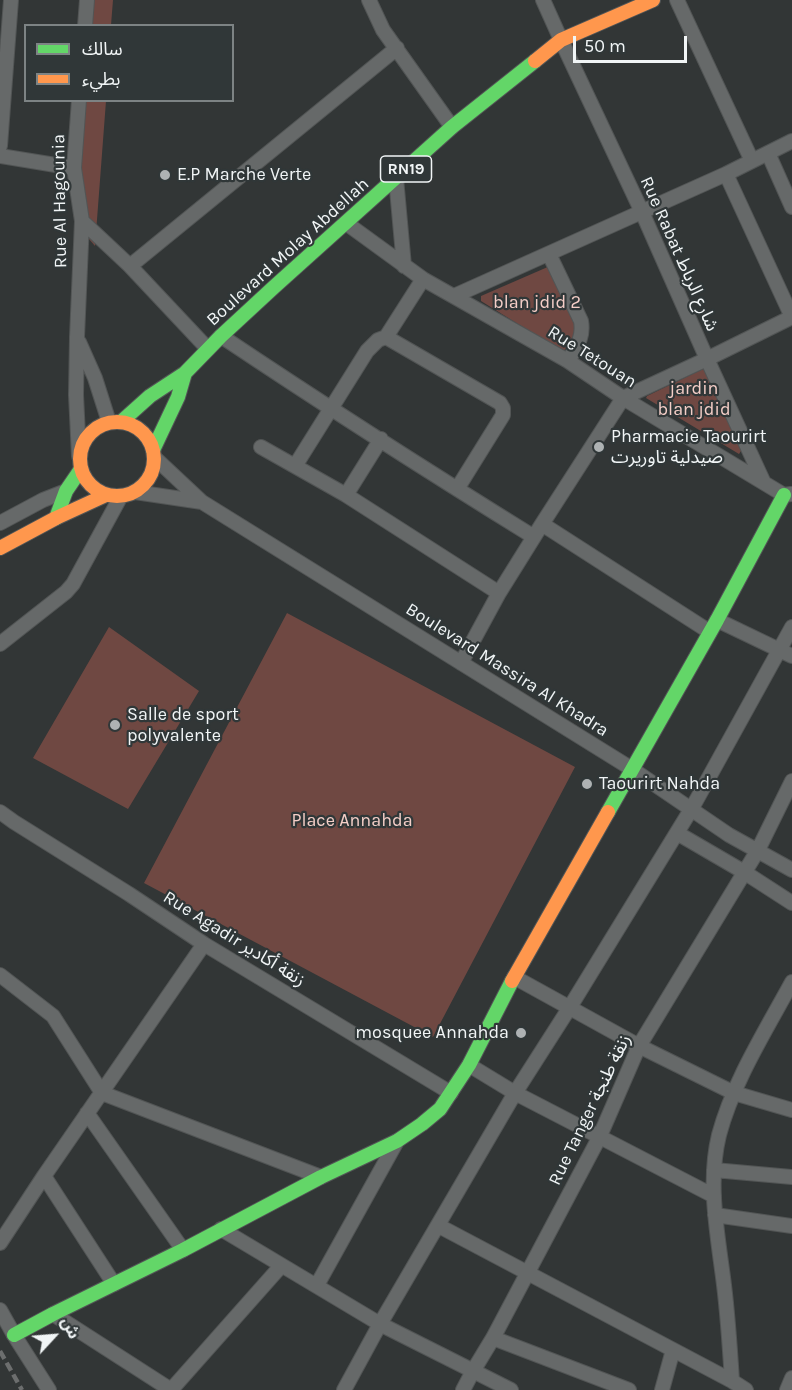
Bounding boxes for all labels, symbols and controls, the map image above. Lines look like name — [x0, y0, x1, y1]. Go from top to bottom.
legend — [24, 24, 234, 102]
scale bar — [576, 24, 690, 62]
text: 50 m — [584, 35, 626, 57]
text: سالك — [82, 38, 123, 60]
text: بطيء — [82, 68, 120, 90]
street label: Rue Al Hagounia — [48, 134, 72, 268]
road number: RN19 — [380, 156, 432, 182]
place label: E.P Marche Verte — [177, 164, 311, 186]
marker: E.P Marche Verte — [158, 168, 172, 182]
street label: Boulevard Molay Abdellah — [202, 173, 374, 331]
street label: Rue Rabat شارع الرباط — [635, 173, 723, 335]
park label: blan jdid 2 — [493, 292, 581, 314]
street label: Rue Tetouan — [544, 321, 640, 393]
park label: jardin blan jdid — [657, 378, 731, 420]
place label: Pharmacie Taourirt صيدلية تاوريرت — [611, 426, 766, 468]
marker: Pharmacie Taourirt صيدلية تاوريرت — [592, 440, 606, 454]
street label: Boulevard Massira Al Khadra — [402, 599, 612, 741]
place label: Salle de sport polyvalente — [127, 704, 239, 746]
marker: Salle de sport polyvalente — [108, 718, 122, 732]
place label: Taourirt Nahda — [599, 773, 720, 795]
marker: Taourirt Nahda — [580, 777, 594, 791]
park label: Place Annahda — [291, 810, 413, 832]
street label: Rue Agadir زنقة أكادير — [159, 887, 309, 991]
place label: mosquee Annahda — [355, 1022, 509, 1044]
marker: mosquee Annahda — [514, 1026, 528, 1040]
street label: Rue Tanger زنقة طنجة — [544, 1031, 636, 1189]
north arrow — [24, 1306, 84, 1366]
text: ش — [57, 1314, 84, 1342]

